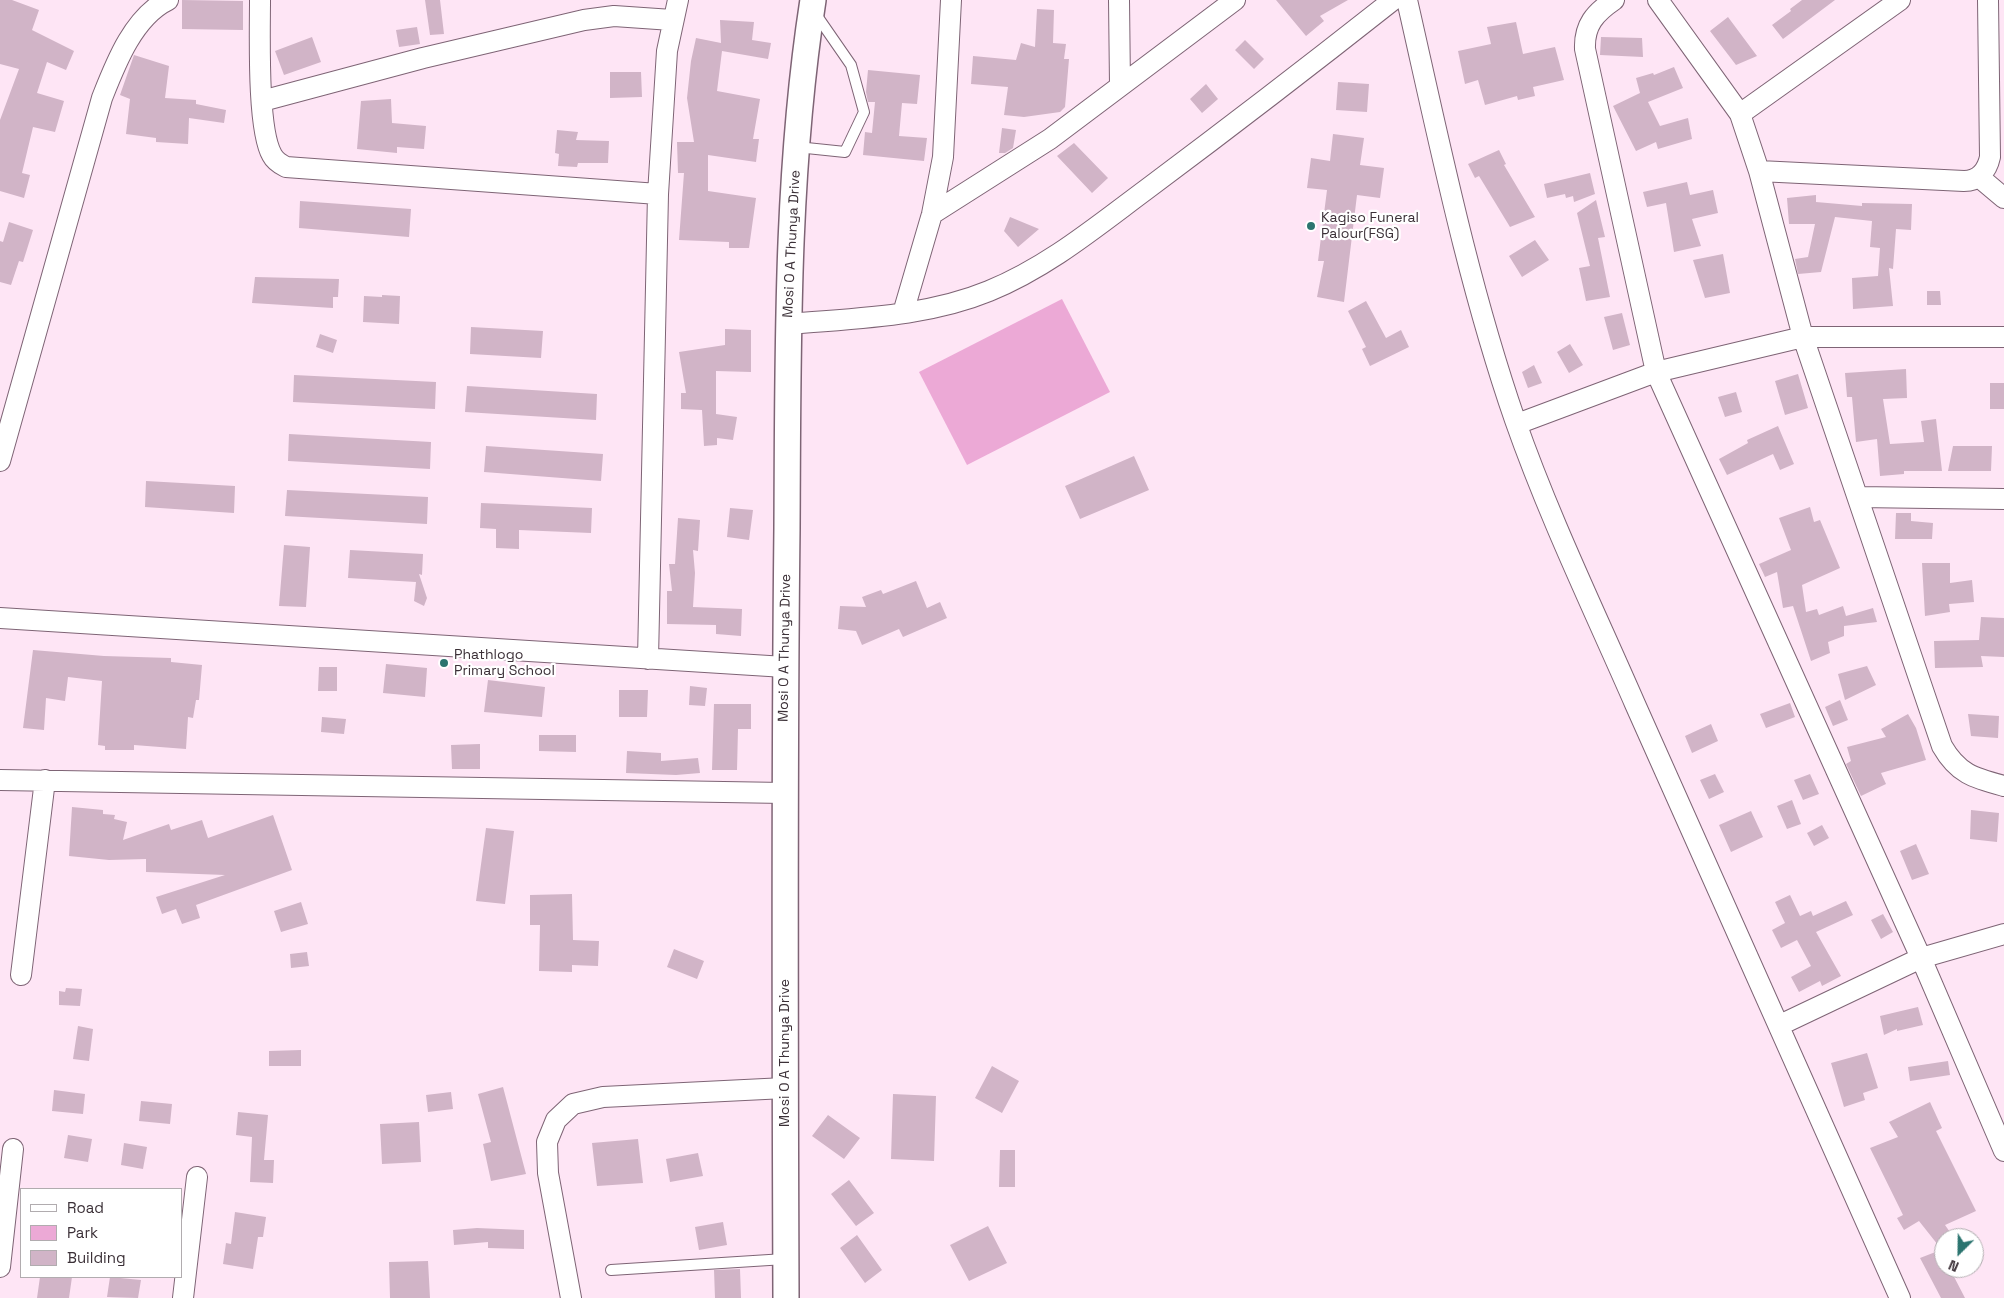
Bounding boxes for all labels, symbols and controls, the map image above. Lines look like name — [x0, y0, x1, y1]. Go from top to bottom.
street label: Mosi O A Thunya Drive — [780, 170, 804, 318]
place label: Kagiso Funeral Palour(FSG) — [1321, 210, 1419, 242]
marker: Kagiso Funeral Palour(FSG) — [1305, 220, 1317, 232]
street label: Mosi O A Thunya Drive — [775, 574, 795, 722]
place label: Phathlogo Primary School — [454, 647, 555, 680]
marker: Phathlogo Primary School — [438, 657, 450, 669]
street label: Mosi O A Thunya Drive — [777, 979, 793, 1127]
legend — [20, 1188, 182, 1278]
text: Road — [67, 1198, 104, 1217]
text: Park — [67, 1223, 98, 1242]
north arrow — [1934, 1228, 1984, 1278]
text: Building — [67, 1248, 126, 1267]
text: N — [1946, 1256, 1961, 1276]

